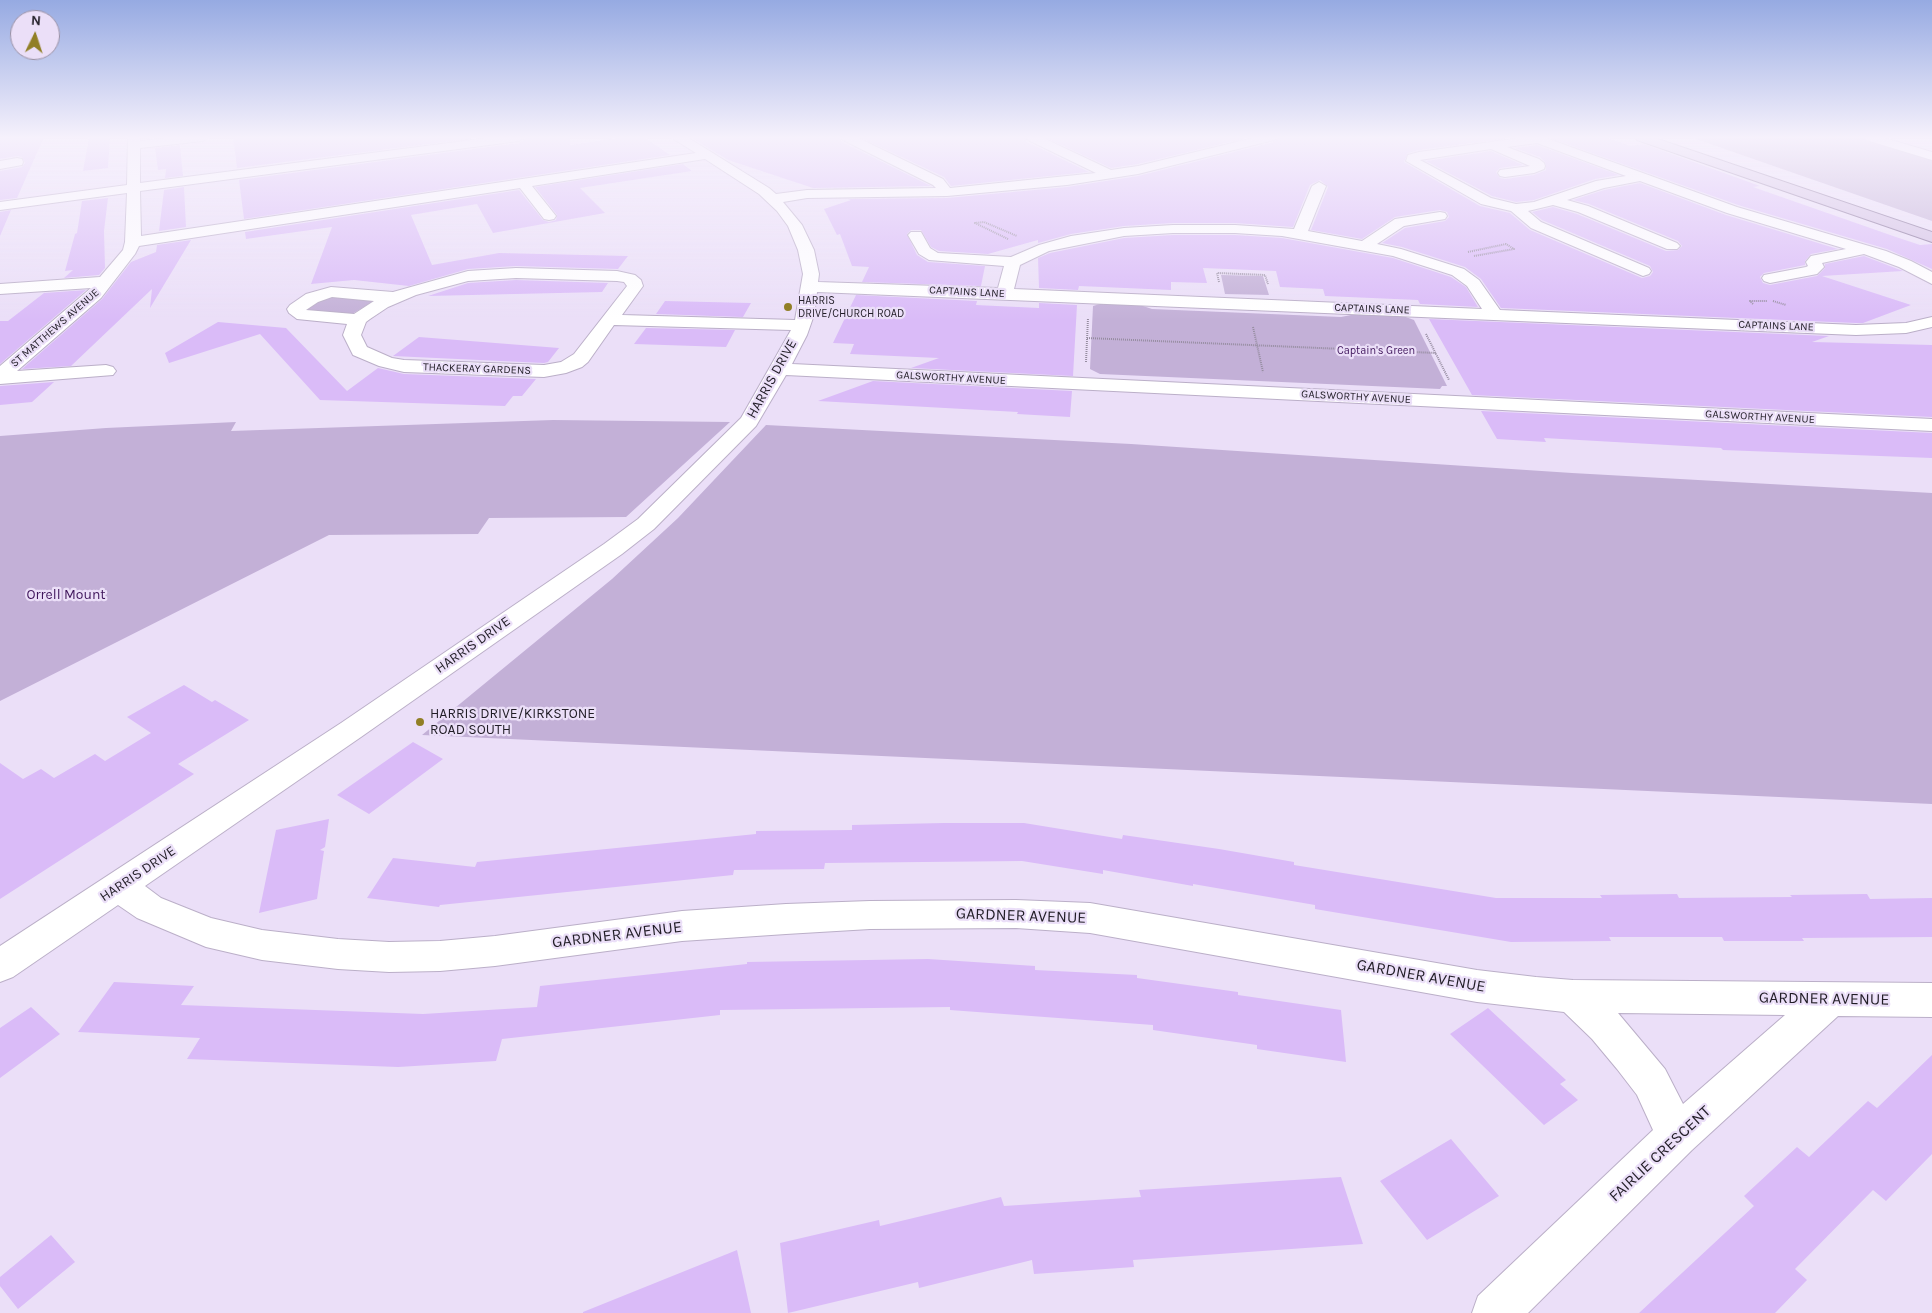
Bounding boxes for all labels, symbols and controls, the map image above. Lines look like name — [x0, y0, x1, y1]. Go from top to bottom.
north arrow — [10, 10, 60, 60]
text: N — [30, 12, 42, 29]
street label: CAPTAINS LANE — [929, 283, 1005, 301]
street label: ST MATTHEWS AVENUE — [8, 286, 102, 370]
place label: HARRIS DRIVE/CHURCH ROAD — [798, 294, 904, 320]
marker: HARRIS DRIVE/CHURCH ROAD — [782, 301, 794, 313]
street label: CAPTAINS LANE — [1334, 301, 1410, 317]
street label: CAPTAINS LANE — [1738, 318, 1814, 334]
street label: HARRIS DRIVE — [743, 337, 801, 421]
park label: Captain's Green — [1337, 344, 1415, 358]
street label: THACKERAY GARDENS — [423, 361, 531, 377]
street label: GALSWORTHY AVENUE — [896, 369, 1006, 387]
street label: GALSWORTHY AVENUE — [1301, 388, 1411, 406]
street label: GALSWORTHY AVENUE — [1705, 408, 1815, 426]
park label: Orrell Mount — [26, 587, 106, 603]
street label: HARRIS DRIVE — [432, 613, 514, 677]
place label: HARRIS DRIVE/KIRKSTONE ROAD SOUTH — [430, 706, 595, 739]
marker: HARRIS DRIVE/KIRKSTONE ROAD SOUTH — [414, 716, 426, 728]
street label: HARRIS DRIVE — [97, 843, 179, 905]
street label: GARDNER AVENUE — [955, 904, 1087, 928]
street label: GARDNER AVENUE — [551, 918, 683, 952]
street label: GARDNER AVENUE — [1355, 955, 1487, 997]
street label: GARDNER AVENUE — [1759, 988, 1889, 1010]
street label: FAIRLIE CRESCENT — [1605, 1102, 1715, 1206]

